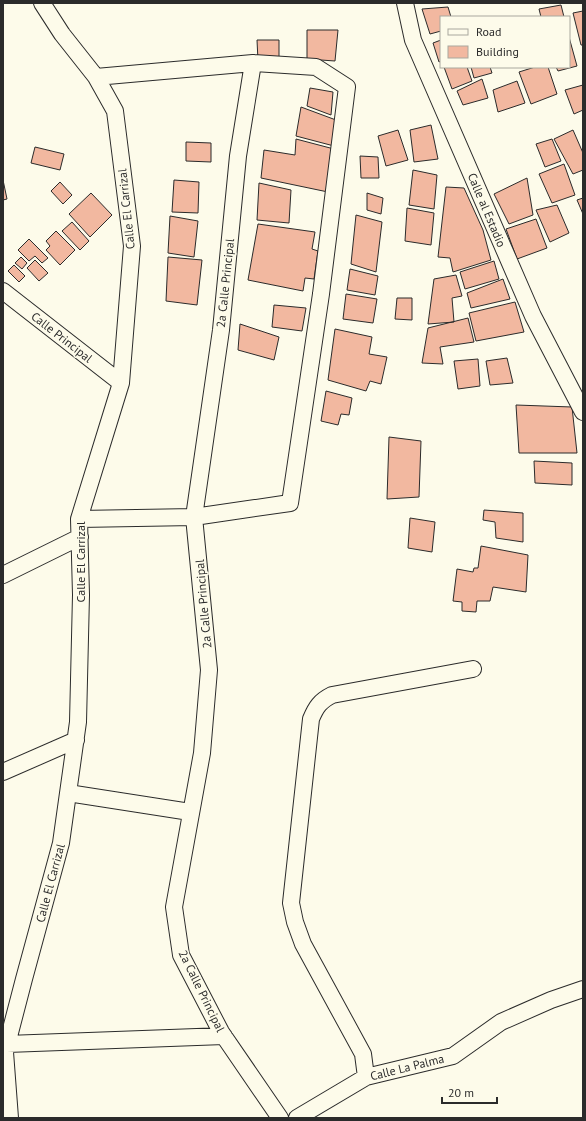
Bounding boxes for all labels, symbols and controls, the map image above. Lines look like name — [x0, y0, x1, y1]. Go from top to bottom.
legend — [440, 16, 570, 68]
text: Road — [476, 24, 501, 39]
text: Building — [476, 44, 519, 59]
street label: Calle El Carrizal — [114, 168, 138, 250]
street label: Calle al Estadio — [465, 171, 509, 249]
street label: 2a Calle Principal — [213, 237, 237, 328]
street label: Calle Principal — [28, 308, 96, 366]
street label: Calle El Carrizal — [73, 521, 88, 602]
street label: 2a Calle Principal — [192, 558, 214, 649]
street label: Calle El Carrizal — [32, 842, 68, 924]
street label: 2a Calle Principal — [176, 948, 229, 1035]
street label: Calle La Palma — [369, 1051, 445, 1083]
scale bar — [442, 1079, 497, 1105]
text: 20 m — [448, 1085, 474, 1100]

